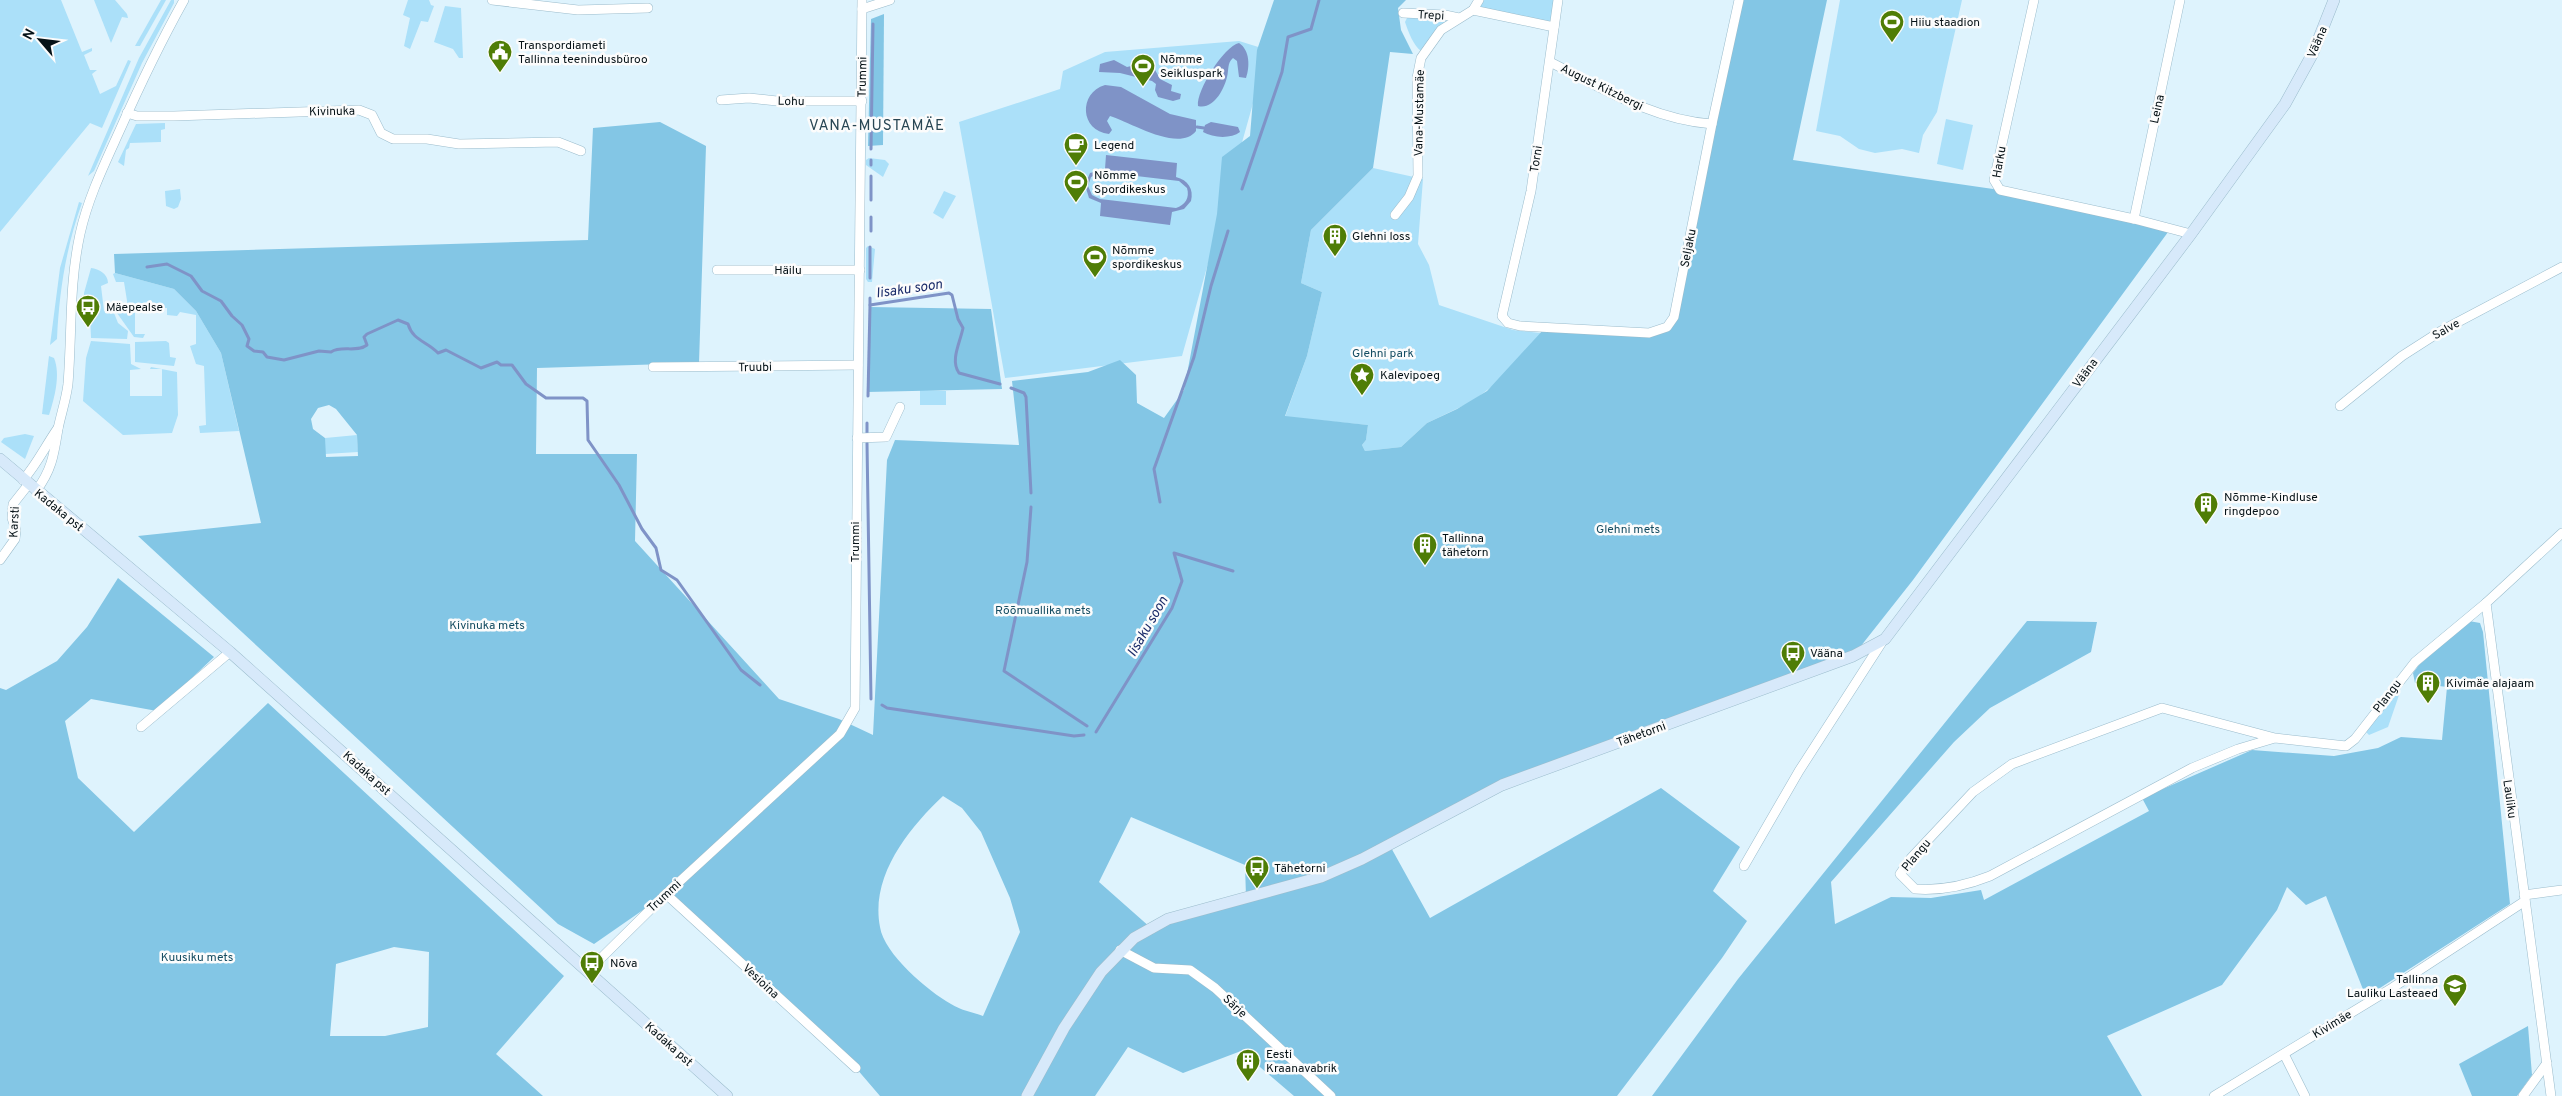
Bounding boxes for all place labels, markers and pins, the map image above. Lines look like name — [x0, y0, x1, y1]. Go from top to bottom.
sports icon: Hiiu staadion — [1879, 9, 1905, 43]
place label: Hiiu staadion — [1910, 15, 1980, 31]
place label: Transpordiameti Tallinna teenindusbüroo — [518, 38, 648, 68]
public building icon: Transpordiameti Tallinna teenindusbüroo — [487, 39, 513, 73]
place label: Nõmme Seikluspark — [1160, 52, 1223, 82]
sports icon: Nõmme Seikluspark — [1130, 53, 1156, 87]
cafe icon: Legend — [1063, 132, 1089, 166]
place label: Legend — [1094, 138, 1134, 154]
place label: Nõmme Spordikeskus — [1094, 168, 1166, 198]
sports icon: Nõmme Spordikeskus — [1063, 169, 1089, 203]
building icon: Glehni loss — [1322, 223, 1348, 257]
place label: Glehni loss — [1352, 229, 1410, 245]
place label: Nõmme spordikeskus — [1112, 243, 1182, 273]
sports icon: Nõmme spordikeskus — [1082, 244, 1108, 278]
bus stop icon: Mäepealse — [75, 294, 101, 328]
place label: Mäepealse — [106, 300, 163, 316]
place icon: Kalevipoeg — [1349, 362, 1375, 396]
place label: Kalevipoeg — [1380, 368, 1440, 384]
place label: Nõmme-Kindluse ringdepoo — [2224, 490, 2318, 520]
building icon: Nõmme-Kindluse ringdepoo — [2193, 491, 2219, 525]
place label: Tallinna tähetorn — [1442, 531, 1488, 561]
building icon: Tallinna tähetorn — [1412, 532, 1438, 566]
bus stop icon: Vääna — [1780, 640, 1806, 674]
place label: Vääna — [1810, 646, 1843, 662]
building icon: Kivimäe alajaam — [2415, 670, 2441, 704]
place label: Kivimäe alajaam — [2446, 676, 2534, 692]
bus stop icon: Tähetorni — [1244, 855, 1270, 889]
place label: Tähetorni — [1274, 861, 1325, 877]
bus stop icon: Nõva — [579, 950, 605, 984]
place label: Nõva — [610, 956, 637, 972]
place label: Tallinna Lauliku Lasteaed — [2347, 972, 2438, 1002]
school or university icon: Tallinna Lauliku Lasteaed — [2442, 973, 2468, 1007]
place label: Eesti Kraanavabrik — [1266, 1047, 1337, 1077]
building icon: Eesti Kraanavabrik — [1235, 1048, 1261, 1082]

